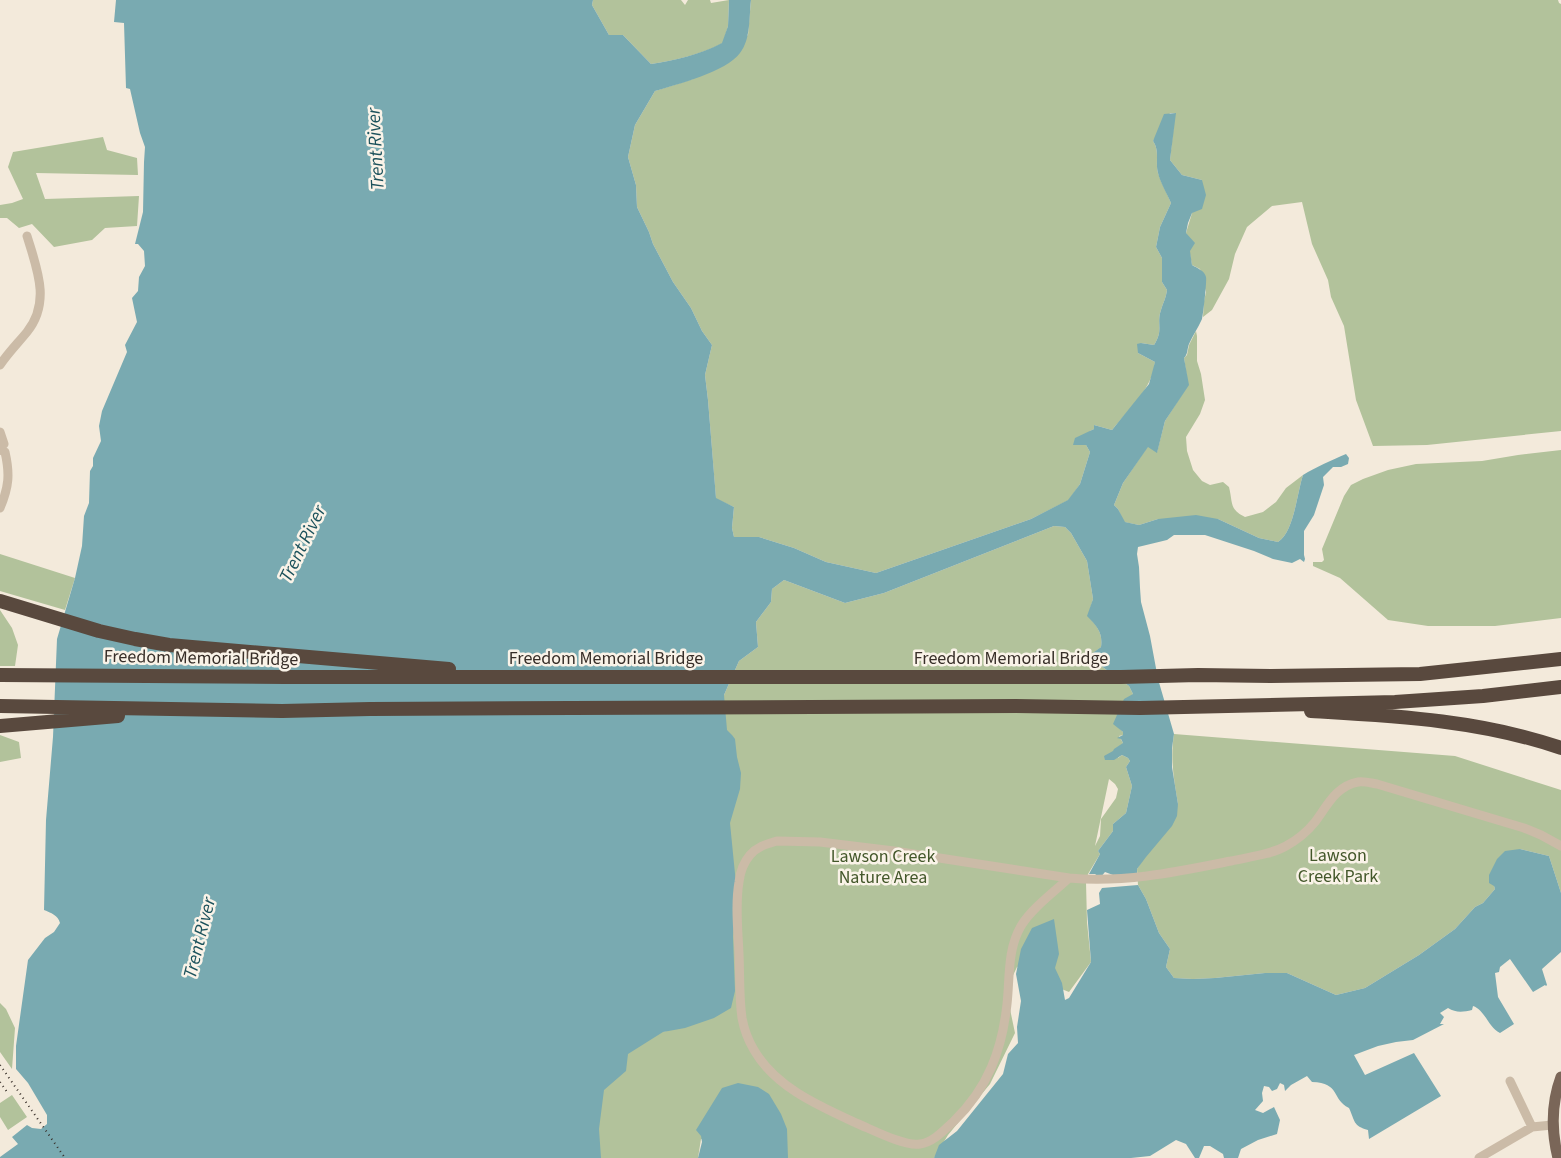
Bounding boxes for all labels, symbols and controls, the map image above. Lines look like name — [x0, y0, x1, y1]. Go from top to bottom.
water label: Trent River — [360, 106, 392, 191]
water label: Trent River — [273, 500, 334, 587]
street label: Freedom Memorial Bridge — [104, 644, 298, 672]
street label: Freedom Memorial Bridge — [509, 646, 703, 671]
street label: Freedom Memorial Bridge — [914, 646, 1108, 671]
park label: Lawson Creek Park — [1298, 843, 1378, 889]
park label: Lawson Creek Nature Area — [831, 844, 935, 890]
water label: Trent River — [177, 893, 223, 981]

